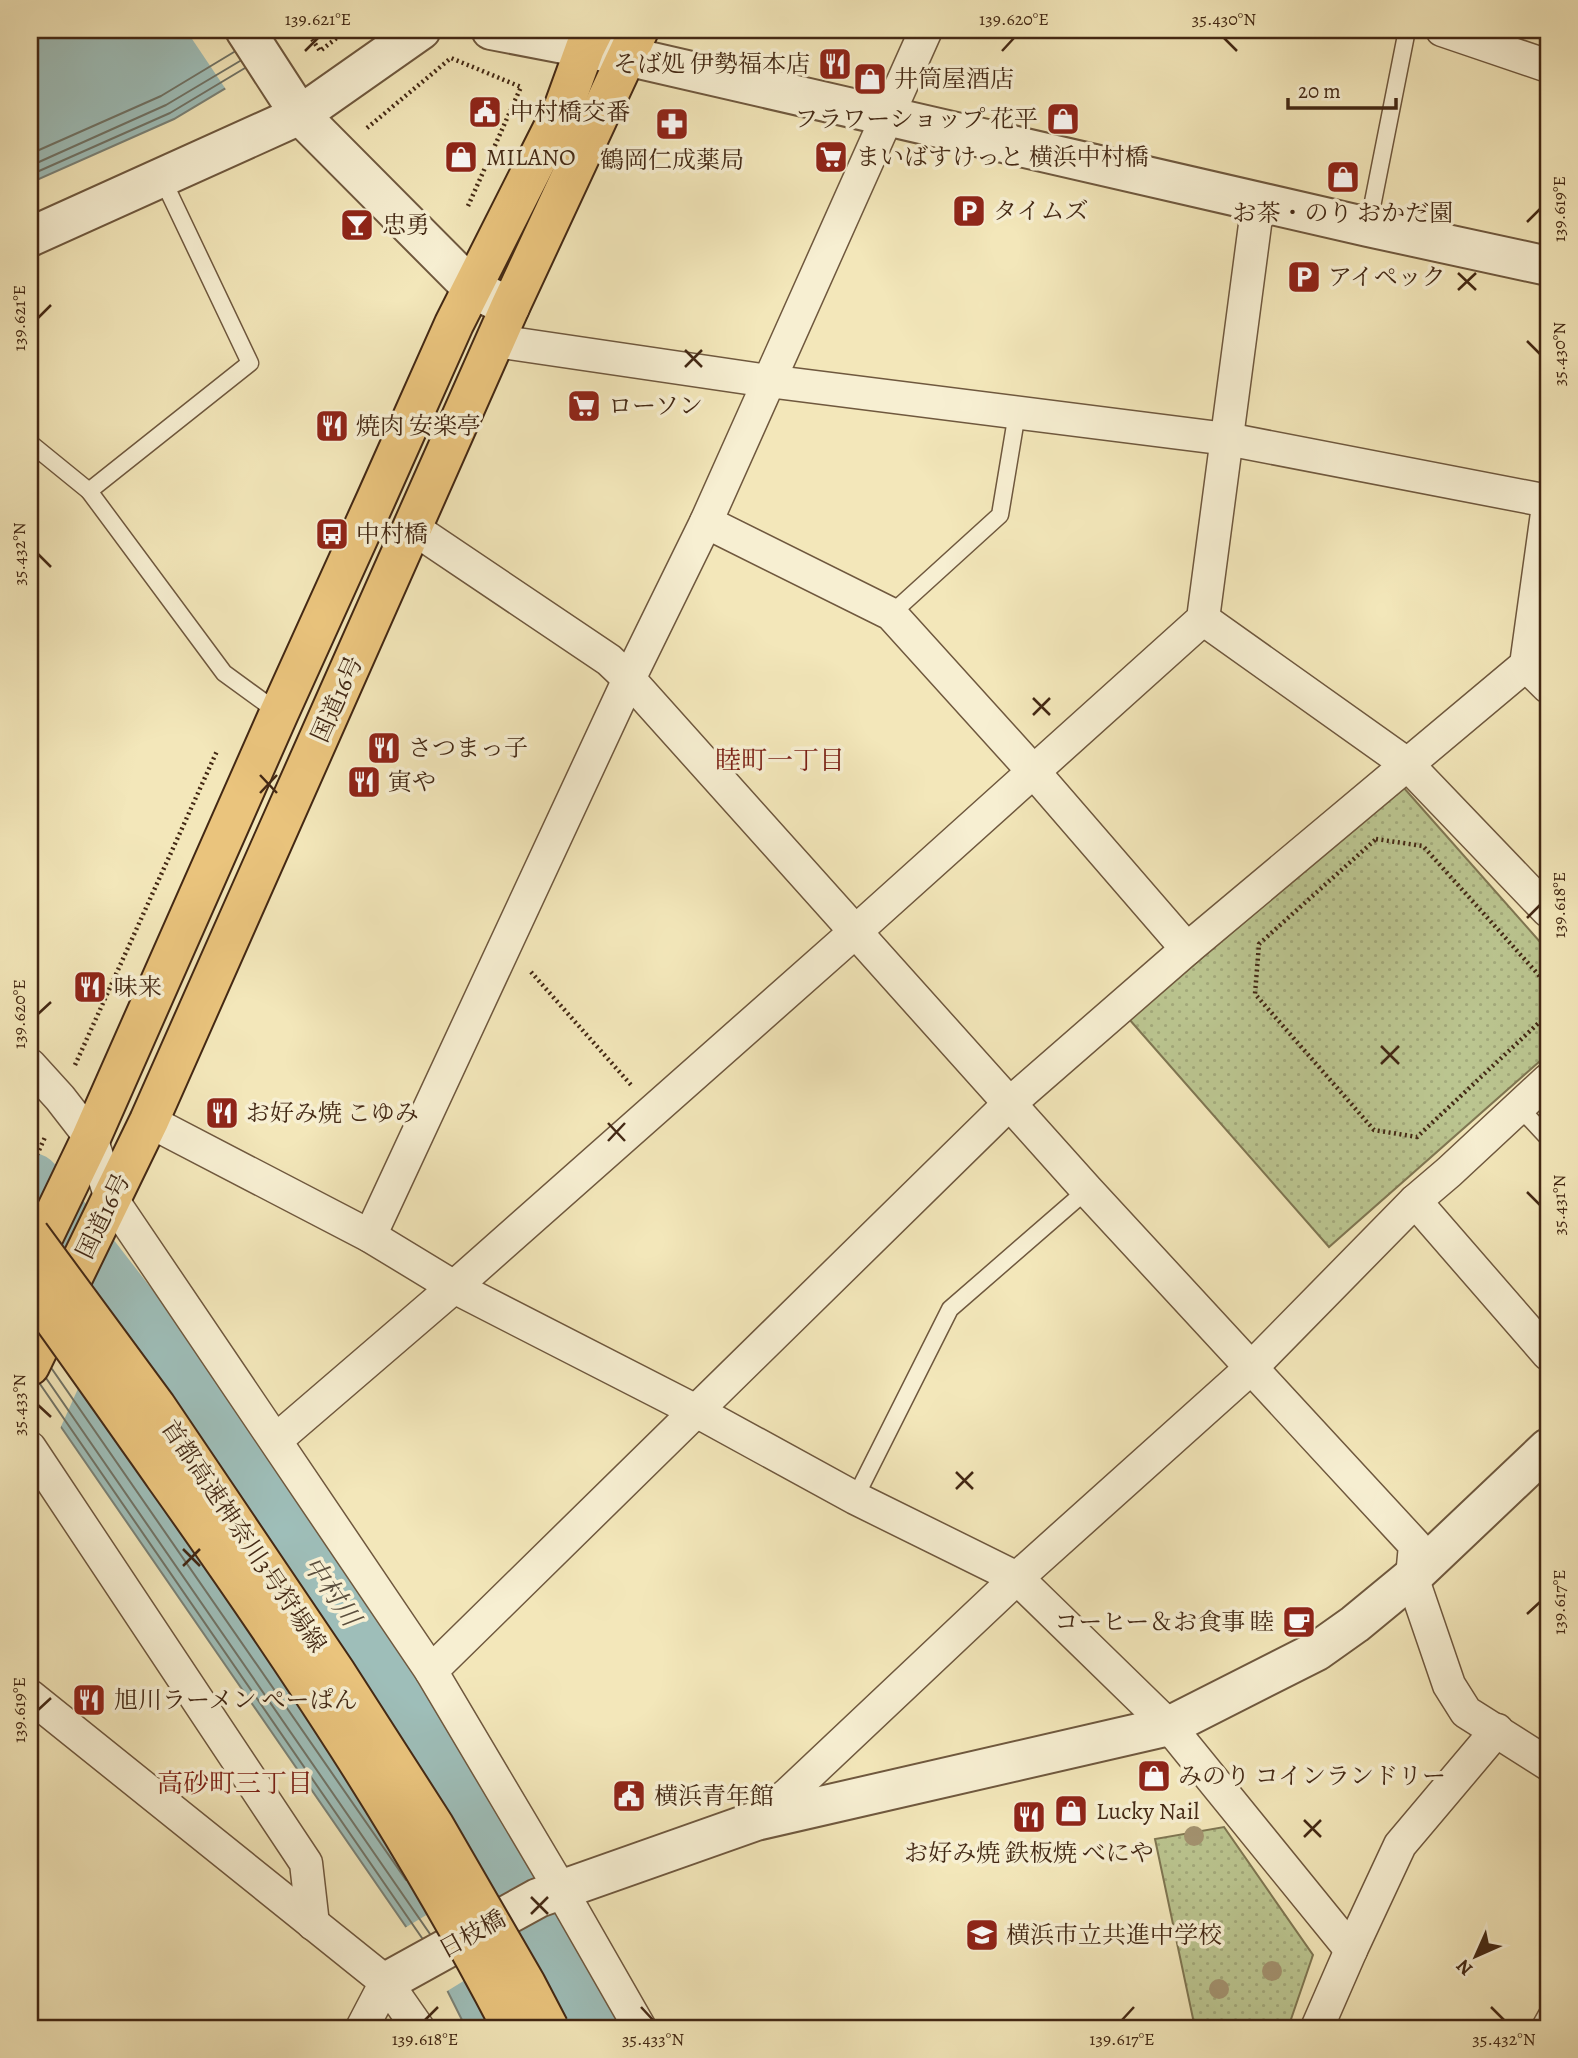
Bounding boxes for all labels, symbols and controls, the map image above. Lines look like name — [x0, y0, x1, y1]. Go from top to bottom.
text: 139.621°E — [285, 7, 351, 31]
text: 139.620°E — [979, 7, 1049, 31]
text: 35.430°N — [1192, 7, 1256, 31]
restaurant icon: そば処 伊勢福本店 — [816, 45, 854, 83]
place label: そば処 伊勢福本店 — [613, 48, 810, 80]
shop icon: 井筒屋酒店 — [851, 60, 889, 98]
place label: 井筒屋酒店 — [894, 63, 1014, 95]
scale bar — [1288, 66, 1396, 110]
text: 20 m — [1298, 77, 1341, 105]
public building icon: 中村橋交番 — [466, 93, 504, 131]
place label: 中村橋交番 — [510, 96, 630, 128]
shop icon: フラワーショップ 花平 — [1044, 100, 1082, 138]
place label: フラワーショップ 花平 — [794, 103, 1038, 135]
pharmacy icon: 鶴岡仁成薬局 — [653, 105, 691, 143]
shop icon: MILANO — [442, 138, 480, 176]
supermarket icon: まいばすけっと 横浜中村橋 — [812, 138, 850, 176]
place label: MILANO — [486, 141, 576, 173]
place label: まいばすけっと 横浜中村橋 — [856, 141, 1149, 173]
place label: 鶴岡仁成薬局 — [600, 144, 744, 176]
shop icon: お茶・のり おかだ園 — [1324, 158, 1362, 196]
text: 139.619°E — [1547, 176, 1571, 242]
parking icon: タイムズ — [950, 192, 988, 230]
place label: タイムズ — [993, 195, 1089, 227]
place label: お茶・のり おかだ園 — [1233, 197, 1453, 229]
bar icon: 忠勇 — [338, 206, 376, 244]
place label: 忠勇 — [382, 209, 430, 241]
parking icon: アイペック — [1285, 258, 1323, 296]
place label: アイペック — [1328, 261, 1446, 293]
text: 139.621°E — [7, 285, 31, 351]
text: 35.430°N — [1547, 322, 1571, 386]
supermarket icon: ローソン — [565, 387, 603, 425]
place label: ローソン — [608, 390, 703, 422]
restaurant icon: 焼肉 安楽亭 — [313, 407, 351, 445]
place label: 焼肉 安楽亭 — [356, 410, 481, 442]
bus stop icon: 中村橋 — [313, 515, 351, 553]
place label: 中村橋 — [356, 518, 428, 550]
text: 35.432°N — [7, 522, 31, 586]
street label: 国道16号 — [304, 651, 370, 747]
restaurant icon: さつまっ子 — [365, 729, 403, 767]
place label: さつまっ子 — [408, 732, 528, 764]
district label: 睦町一丁目 — [715, 743, 845, 778]
restaurant icon: 寅や — [345, 763, 383, 801]
place label: 寅や — [388, 766, 436, 798]
text: 139.618°E — [1547, 872, 1571, 938]
restaurant icon: 味来 — [71, 968, 109, 1006]
place label: 味来 — [114, 971, 162, 1003]
text: 139.620°E — [7, 979, 31, 1049]
restaurant icon: お好み焼 こゆみ — [203, 1094, 241, 1132]
place label: お好み焼 こゆみ — [246, 1097, 419, 1129]
street label: 国道16号 — [69, 1168, 137, 1264]
text: 35.431°N — [1547, 1175, 1571, 1235]
text: 35.433°N — [7, 1374, 31, 1436]
street label: 首都高速神奈川3号狩場線 — [154, 1413, 334, 1659]
water label: 中村川 — [295, 1549, 370, 1636]
text: 139.617°E — [1547, 1569, 1571, 1635]
cafe icon: コーヒー＆お食事 睦 — [1280, 1603, 1318, 1641]
place label: コーヒー＆お食事 睦 — [1054, 1606, 1274, 1638]
text: 139.619°E — [7, 1677, 31, 1743]
restaurant icon: 旭川ラーメン ぺーぱん — [70, 1681, 108, 1719]
place label: 旭川ラーメン ぺーぱん — [114, 1684, 358, 1716]
shop icon: みのり コインランドリー — [1135, 1757, 1173, 1795]
place label: みのり コインランドリー — [1178, 1760, 1446, 1792]
district label: 高砂町三丁目 — [157, 1766, 313, 1801]
public building icon: 横浜青年館 — [610, 1777, 648, 1815]
place label: 横浜青年館 — [654, 1780, 774, 1812]
shop icon: Lucky Nail — [1052, 1792, 1090, 1830]
place label: Lucky Nail — [1096, 1795, 1199, 1827]
restaurant icon: お好み焼 鉄板焼 べにや — [1010, 1798, 1048, 1836]
place label: お好み焼 鉄板焼 べにや — [904, 1837, 1154, 1869]
street label: 日枝橋 — [433, 1903, 511, 1965]
school or university icon: 横浜市立共進中学校 — [963, 1916, 1001, 1954]
place label: 横浜市立共進中学校 — [1006, 1919, 1222, 1951]
north arrow — [1442, 1922, 1512, 1992]
text: N — [1450, 1953, 1479, 1981]
text: 139.618°E — [392, 2027, 458, 2051]
text: 35.433°N — [622, 2027, 684, 2051]
text: 139.617°E — [1089, 2027, 1155, 2051]
text: 35.432°N — [1472, 2027, 1536, 2051]

